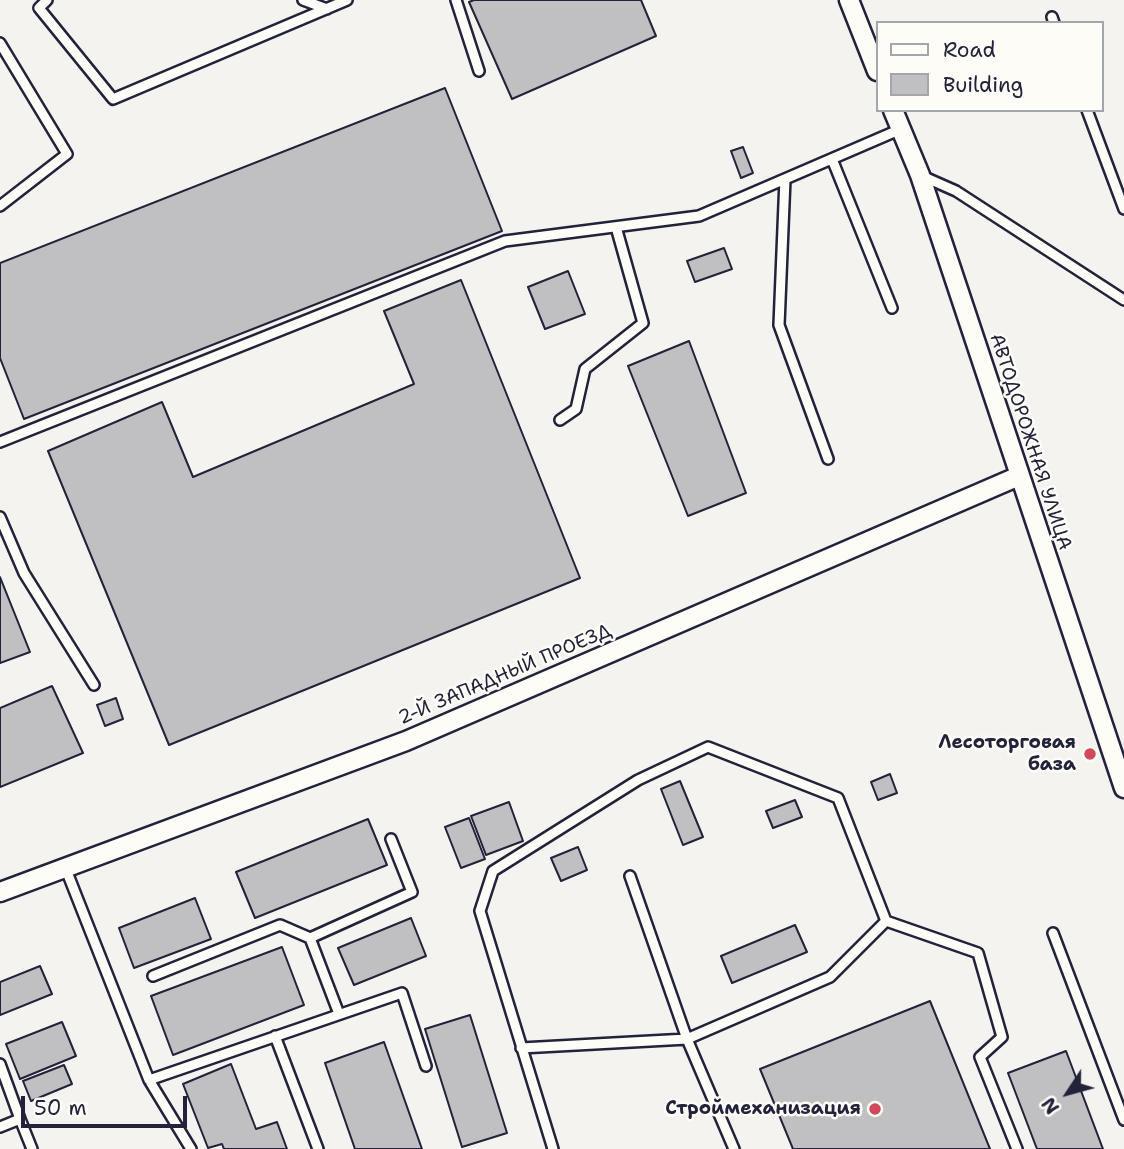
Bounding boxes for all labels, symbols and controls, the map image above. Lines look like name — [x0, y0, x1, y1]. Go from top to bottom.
legend — [876, 21, 1103, 112]
text: Road — [943, 36, 996, 64]
text: Building — [943, 71, 1023, 99]
street label: АВТОДОРОЖНАЯ УЛИЦА — [984, 331, 1076, 553]
street label: 2-Й ЗАПАДНЫЙ ПРОЕЗД — [395, 620, 615, 730]
place label: Лесоторговая база — [938, 732, 1076, 776]
marker: Лесоторговая база — [1082, 746, 1098, 762]
north arrow — [1033, 1058, 1103, 1128]
scale bar — [24, 1082, 191, 1126]
text: N — [1036, 1092, 1065, 1119]
text: 50 m — [34, 1094, 87, 1122]
place label: Строймеханизация — [665, 1098, 861, 1120]
marker: Строймеханизация — [867, 1101, 883, 1117]

